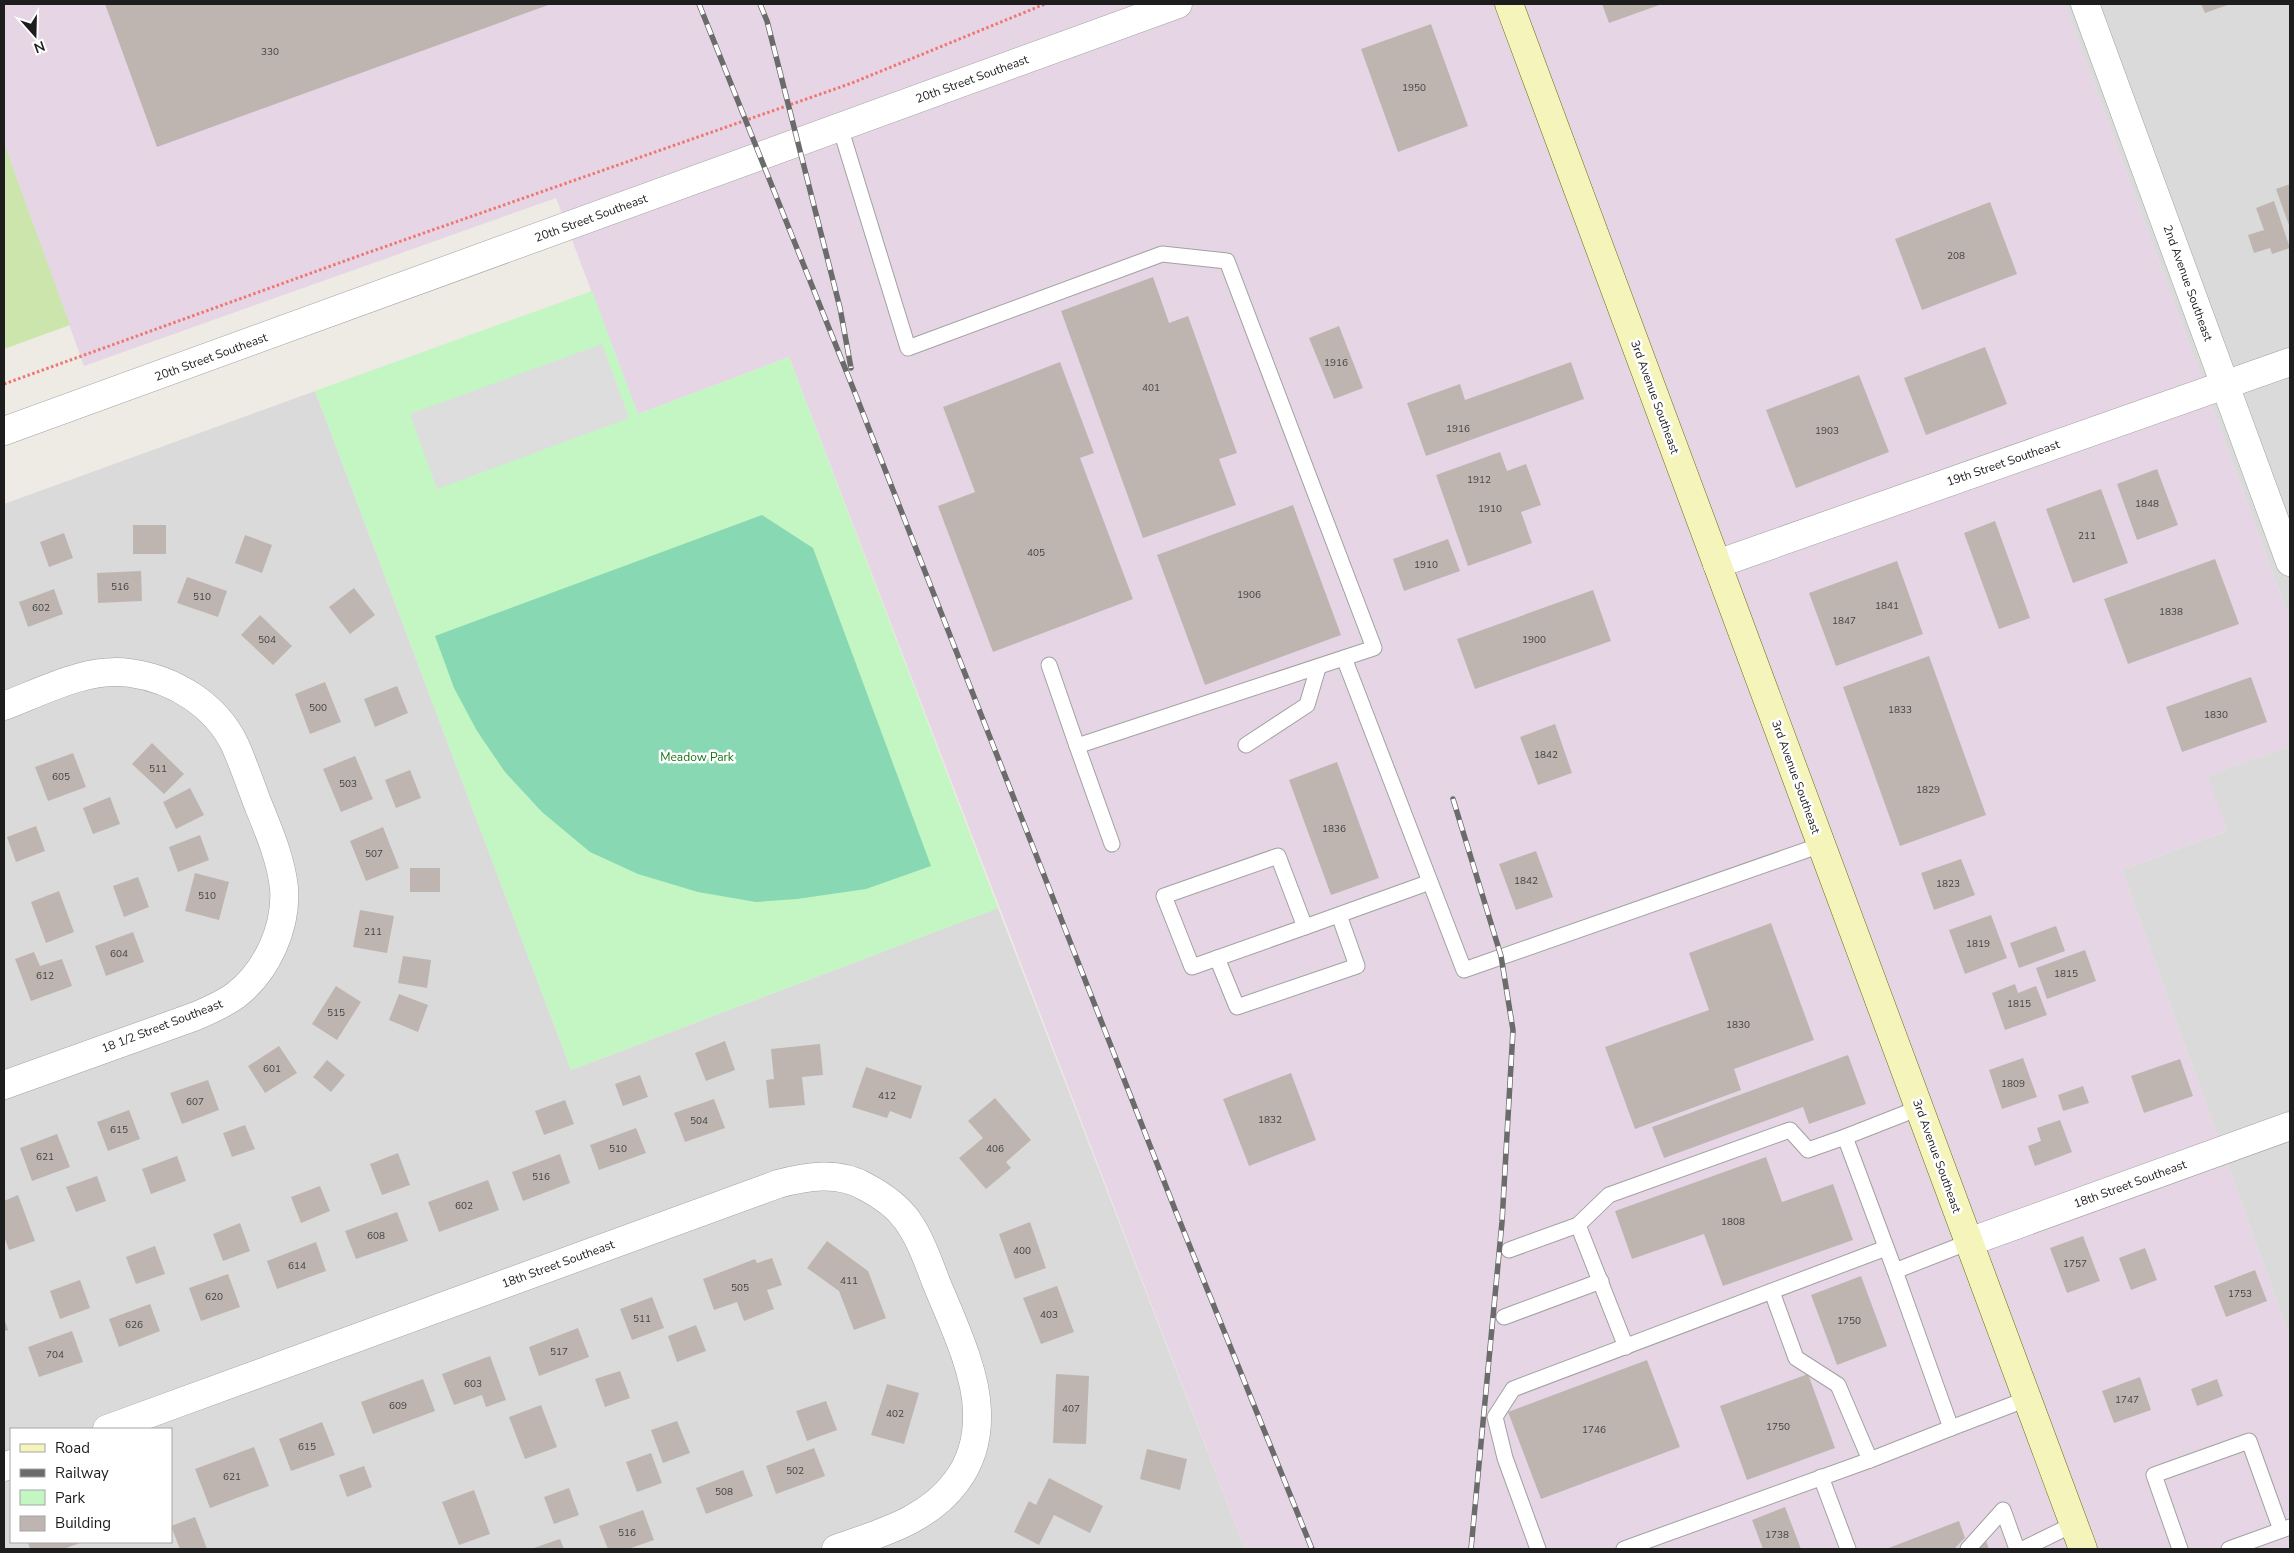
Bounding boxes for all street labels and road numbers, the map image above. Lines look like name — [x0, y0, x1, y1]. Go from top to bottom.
street label: 20th Street Southeast — [913, 51, 1031, 107]
street label: 20th Street Southeast — [532, 190, 650, 246]
street label: 2nd Avenue Southeast — [2160, 223, 2217, 344]
street label: 20th Street Southeast — [152, 329, 270, 385]
street label: 3rd Avenue Southeast — [1627, 338, 1683, 457]
street label: 19th Street Southeast — [1944, 436, 2063, 490]
street label: 3rd Avenue Southeast — [1768, 718, 1824, 837]
street label: 18 1/2 Street Southeast — [99, 995, 226, 1057]
street label: 3rd Avenue Southeast — [1909, 1097, 1965, 1216]
street label: 18th Street Southeast — [2071, 1156, 2189, 1212]
street label: 18th Street Southeast — [499, 1236, 617, 1292]

